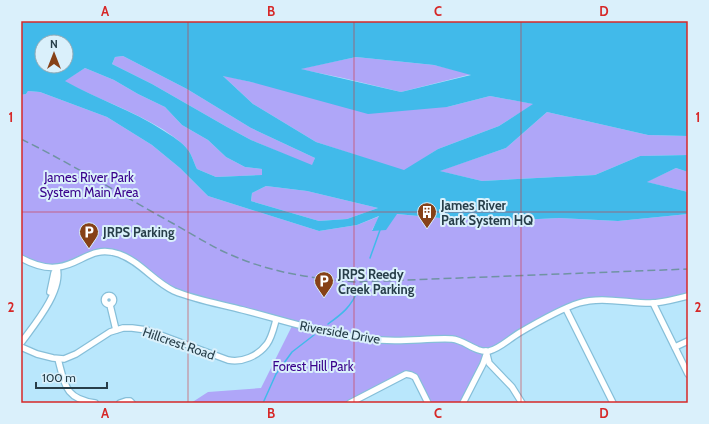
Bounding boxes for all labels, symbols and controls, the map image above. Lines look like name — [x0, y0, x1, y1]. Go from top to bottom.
text: A — [101, 3, 110, 19]
text: B — [267, 3, 275, 19]
text: C — [434, 3, 442, 19]
text: D — [599, 3, 609, 19]
north arrow — [34, 34, 74, 74]
text: N — [50, 37, 58, 51]
text: 1 — [9, 109, 13, 125]
text: 1 — [696, 109, 700, 125]
park label: James River Park System Main Area — [39, 169, 139, 200]
place label: James River Park System HQ — [440, 197, 533, 228]
building icon: James River Park System HQ — [416, 201, 438, 229]
parking icon: JRPS Parking — [78, 221, 100, 249]
place label: JRPS Parking — [102, 224, 175, 240]
place label: JRPS Reedy Creek Parking — [337, 266, 415, 297]
parking icon: JRPS Reedy Creek Parking — [313, 270, 335, 298]
text: 2 — [8, 299, 15, 315]
text: 2 — [695, 299, 702, 315]
street label: Riverside Drive — [298, 317, 382, 347]
street label: Hillcrest Road — [141, 323, 217, 363]
park label: Forest Hill Park — [273, 358, 354, 374]
scale bar — [36, 364, 107, 390]
text: 100 m — [42, 370, 76, 385]
text: A — [101, 405, 110, 421]
text: B — [267, 405, 275, 421]
text: C — [434, 405, 442, 421]
text: D — [599, 405, 609, 421]

